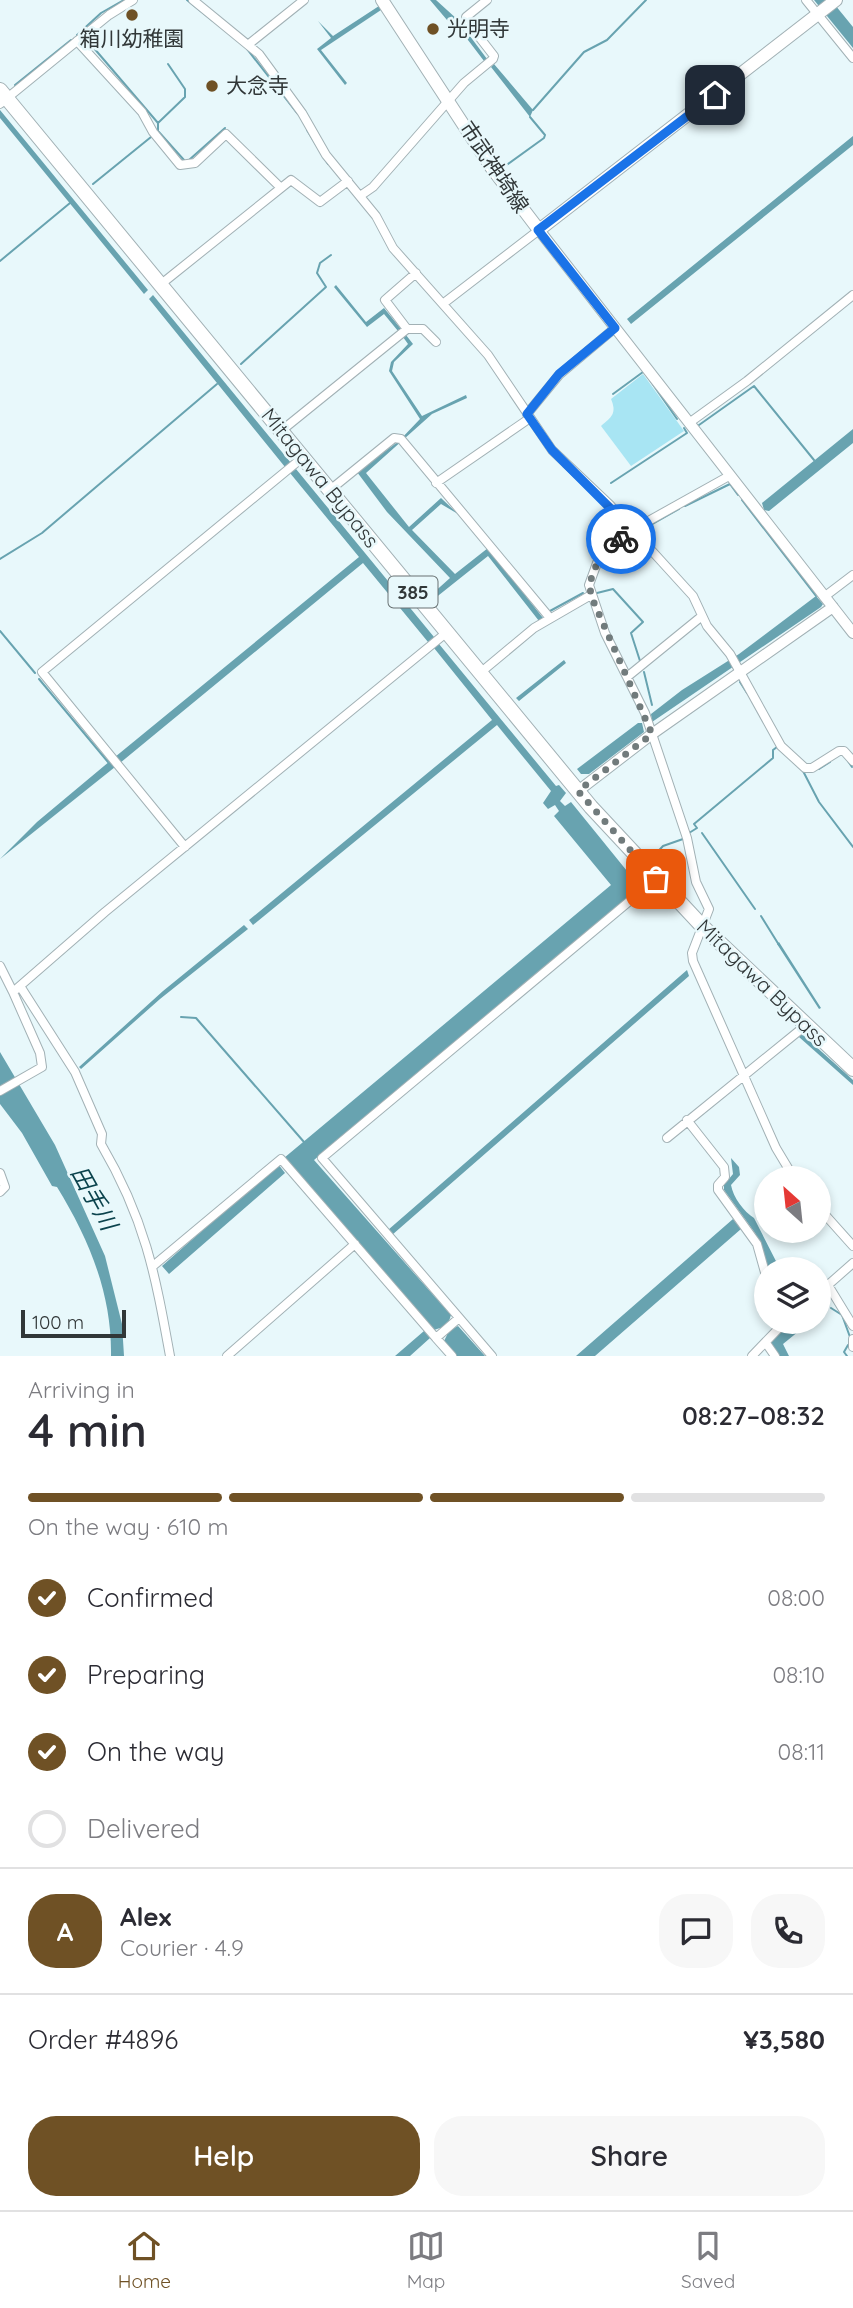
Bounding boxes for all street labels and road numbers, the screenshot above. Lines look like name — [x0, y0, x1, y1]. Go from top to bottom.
street label: 市武神埼線 — [455, 116, 535, 217]
street label: Mitagawa Bypass — [256, 402, 385, 553]
road number: 385 — [388, 576, 438, 608]
street label: Mitagawa Bypass — [692, 913, 834, 1052]

